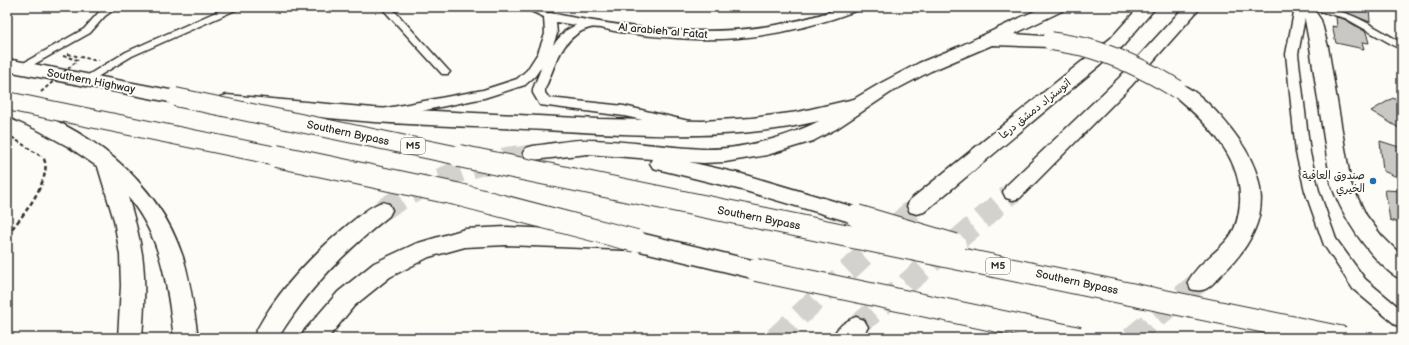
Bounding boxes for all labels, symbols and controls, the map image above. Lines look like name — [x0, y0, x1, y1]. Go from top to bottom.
street label: Al arabieh al Fatat — [618, 21, 709, 41]
street label: Southern Highway — [46, 66, 136, 96]
street label: اتوستراد دمشق درعا — [997, 76, 1074, 143]
street label: Southern Bypass — [306, 118, 391, 148]
road number: M5 — [401, 138, 425, 154]
place label: صندوق العافية الخيري — [1302, 169, 1365, 197]
marker: صندوق العافية الخيري — [1368, 176, 1378, 186]
street label: Southern Bypass — [717, 204, 802, 233]
road number: M5 — [986, 258, 1010, 274]
street label: Southern Bypass — [1035, 267, 1120, 297]

